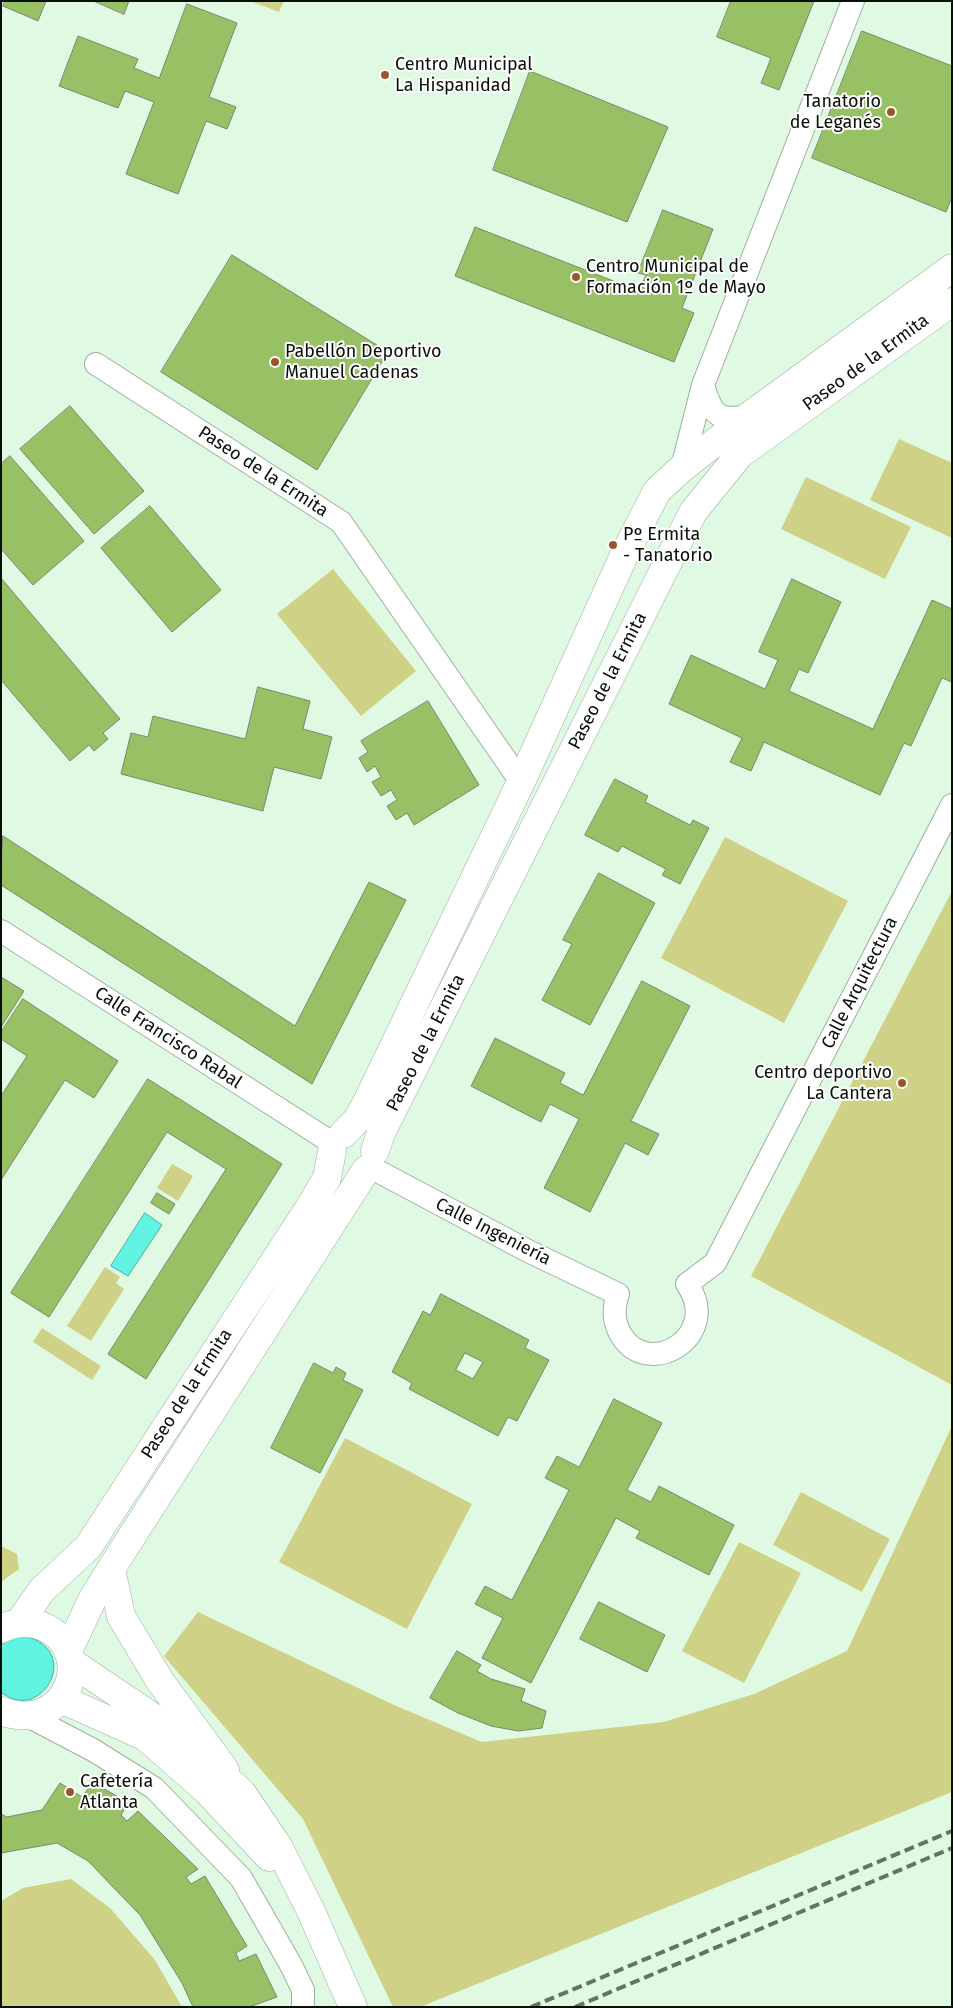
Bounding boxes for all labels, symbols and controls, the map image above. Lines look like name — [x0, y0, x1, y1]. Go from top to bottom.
place label: Centro Municipal La Hispanidad — [395, 54, 532, 96]
marker: Centro Municipal La Hispanidad — [379, 69, 391, 81]
place label: Tanatorio de Leganés — [790, 91, 881, 134]
marker: Tanatorio de Leganés — [885, 106, 897, 118]
place label: Centro Municipal de Formación 1º de Mayo — [586, 256, 766, 298]
marker: Centro Municipal de Formación 1º de Mayo — [570, 271, 582, 283]
street label: Paseo de la Ermita — [799, 310, 933, 416]
place label: Pabellón Deportivo Manuel Cadenas — [285, 341, 441, 384]
marker: Pabellón Deportivo Manuel Cadenas — [269, 356, 281, 368]
street label: Paseo de la Ermita — [194, 422, 332, 522]
place label: Pº Ermita - Tanatorio — [623, 524, 713, 566]
marker: Pº Ermita - Tanatorio — [607, 539, 619, 551]
street label: Paseo de la Ermita — [564, 609, 652, 753]
street label: Calle Arquitectura — [817, 913, 903, 1053]
street label: Paseo de la Ermita — [382, 971, 470, 1115]
street label: Calle Francisco Rabal — [90, 982, 246, 1094]
place label: Centro deportivo La Cantera — [754, 1062, 892, 1104]
marker: Centro deportivo La Cantera — [896, 1077, 908, 1089]
street label: Calle Ingeniería — [432, 1194, 554, 1270]
street label: Paseo de la Ermita — [137, 1325, 237, 1463]
place label: Cafetería Atlanta — [80, 1771, 153, 1814]
marker: Cafetería Atlanta — [64, 1786, 76, 1798]

